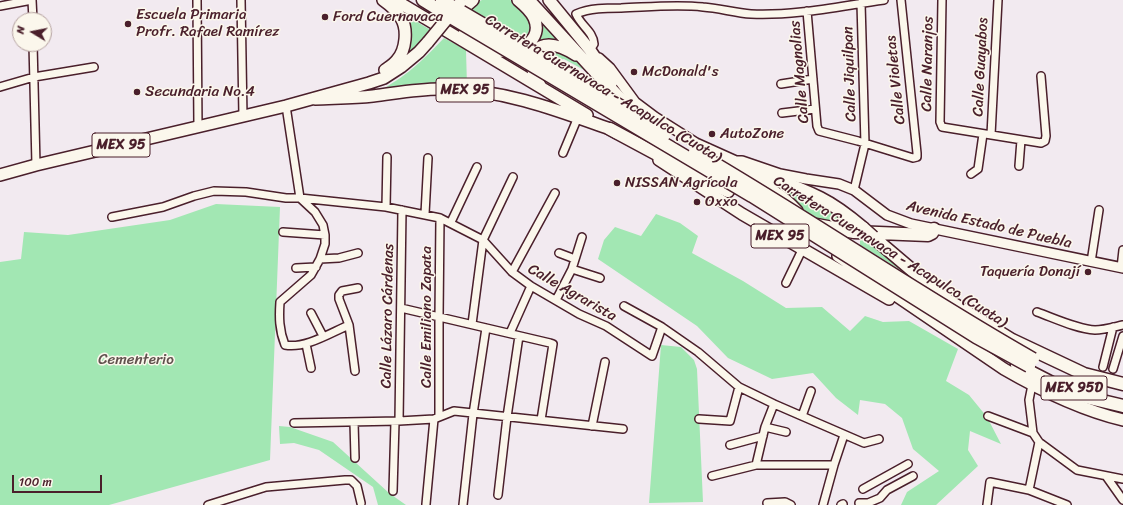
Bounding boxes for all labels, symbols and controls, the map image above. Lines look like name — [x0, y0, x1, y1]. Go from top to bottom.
place label: Escuela Primaria Profr. Rafael Ramírez — [136, 6, 279, 41]
place label: Ford Cuernavaca — [333, 8, 443, 26]
street label: Carretera Cuernavaca - Acapulco (Cuota) — [482, 11, 724, 167]
north arrow — [12, 12, 52, 52]
marker: Ford Cuernavaca — [320, 12, 330, 22]
street label: Calle Naranjos — [918, 16, 938, 112]
street label: Calle Guayabos — [969, 17, 993, 117]
marker: Escuela Primaria Profr. Rafael Ramírez — [123, 19, 133, 29]
street label: Calle Magnolias — [787, 20, 813, 124]
text: N — [11, 25, 31, 35]
street label: Calle Jiquilpan — [839, 26, 861, 122]
street label: Calle Violetas — [882, 35, 910, 125]
place label: McDonald's — [642, 63, 719, 81]
marker: McDonald's — [629, 67, 639, 77]
road number: MEX 95 — [436, 78, 494, 102]
place label: Secundaria No.4 — [145, 83, 255, 101]
marker: Secundaria No.4 — [132, 87, 142, 97]
place label: AutoZone — [720, 125, 784, 143]
marker: AutoZone — [707, 129, 717, 139]
road number: MEX 95 — [92, 133, 150, 157]
street label: Carretera Cuernavaca - Acapulco (Cuota) — [770, 172, 1010, 332]
place label: NISSAN Agrícola — [625, 174, 737, 192]
marker: NISSAN Agrícola — [612, 178, 622, 188]
place label: Oxxo — [705, 193, 738, 211]
marker: Oxxo — [692, 197, 702, 207]
street label: Avenida Estado de Puebla — [905, 197, 1073, 253]
road number: MEX 95 — [751, 224, 809, 248]
street label: Calle Lázaro Cárdenas — [378, 243, 398, 389]
street label: Calle Emiliano Zapata — [418, 246, 436, 388]
street label: Calle Agrarista — [524, 260, 620, 326]
place label: Taquería Donají — [980, 263, 1080, 281]
marker: Taquería Donají — [1083, 267, 1093, 277]
park label: Cementerio — [98, 351, 174, 369]
road number: MEX 95D — [1041, 376, 1107, 400]
scale bar — [14, 467, 104, 493]
text: 100 m — [19, 471, 52, 493]

